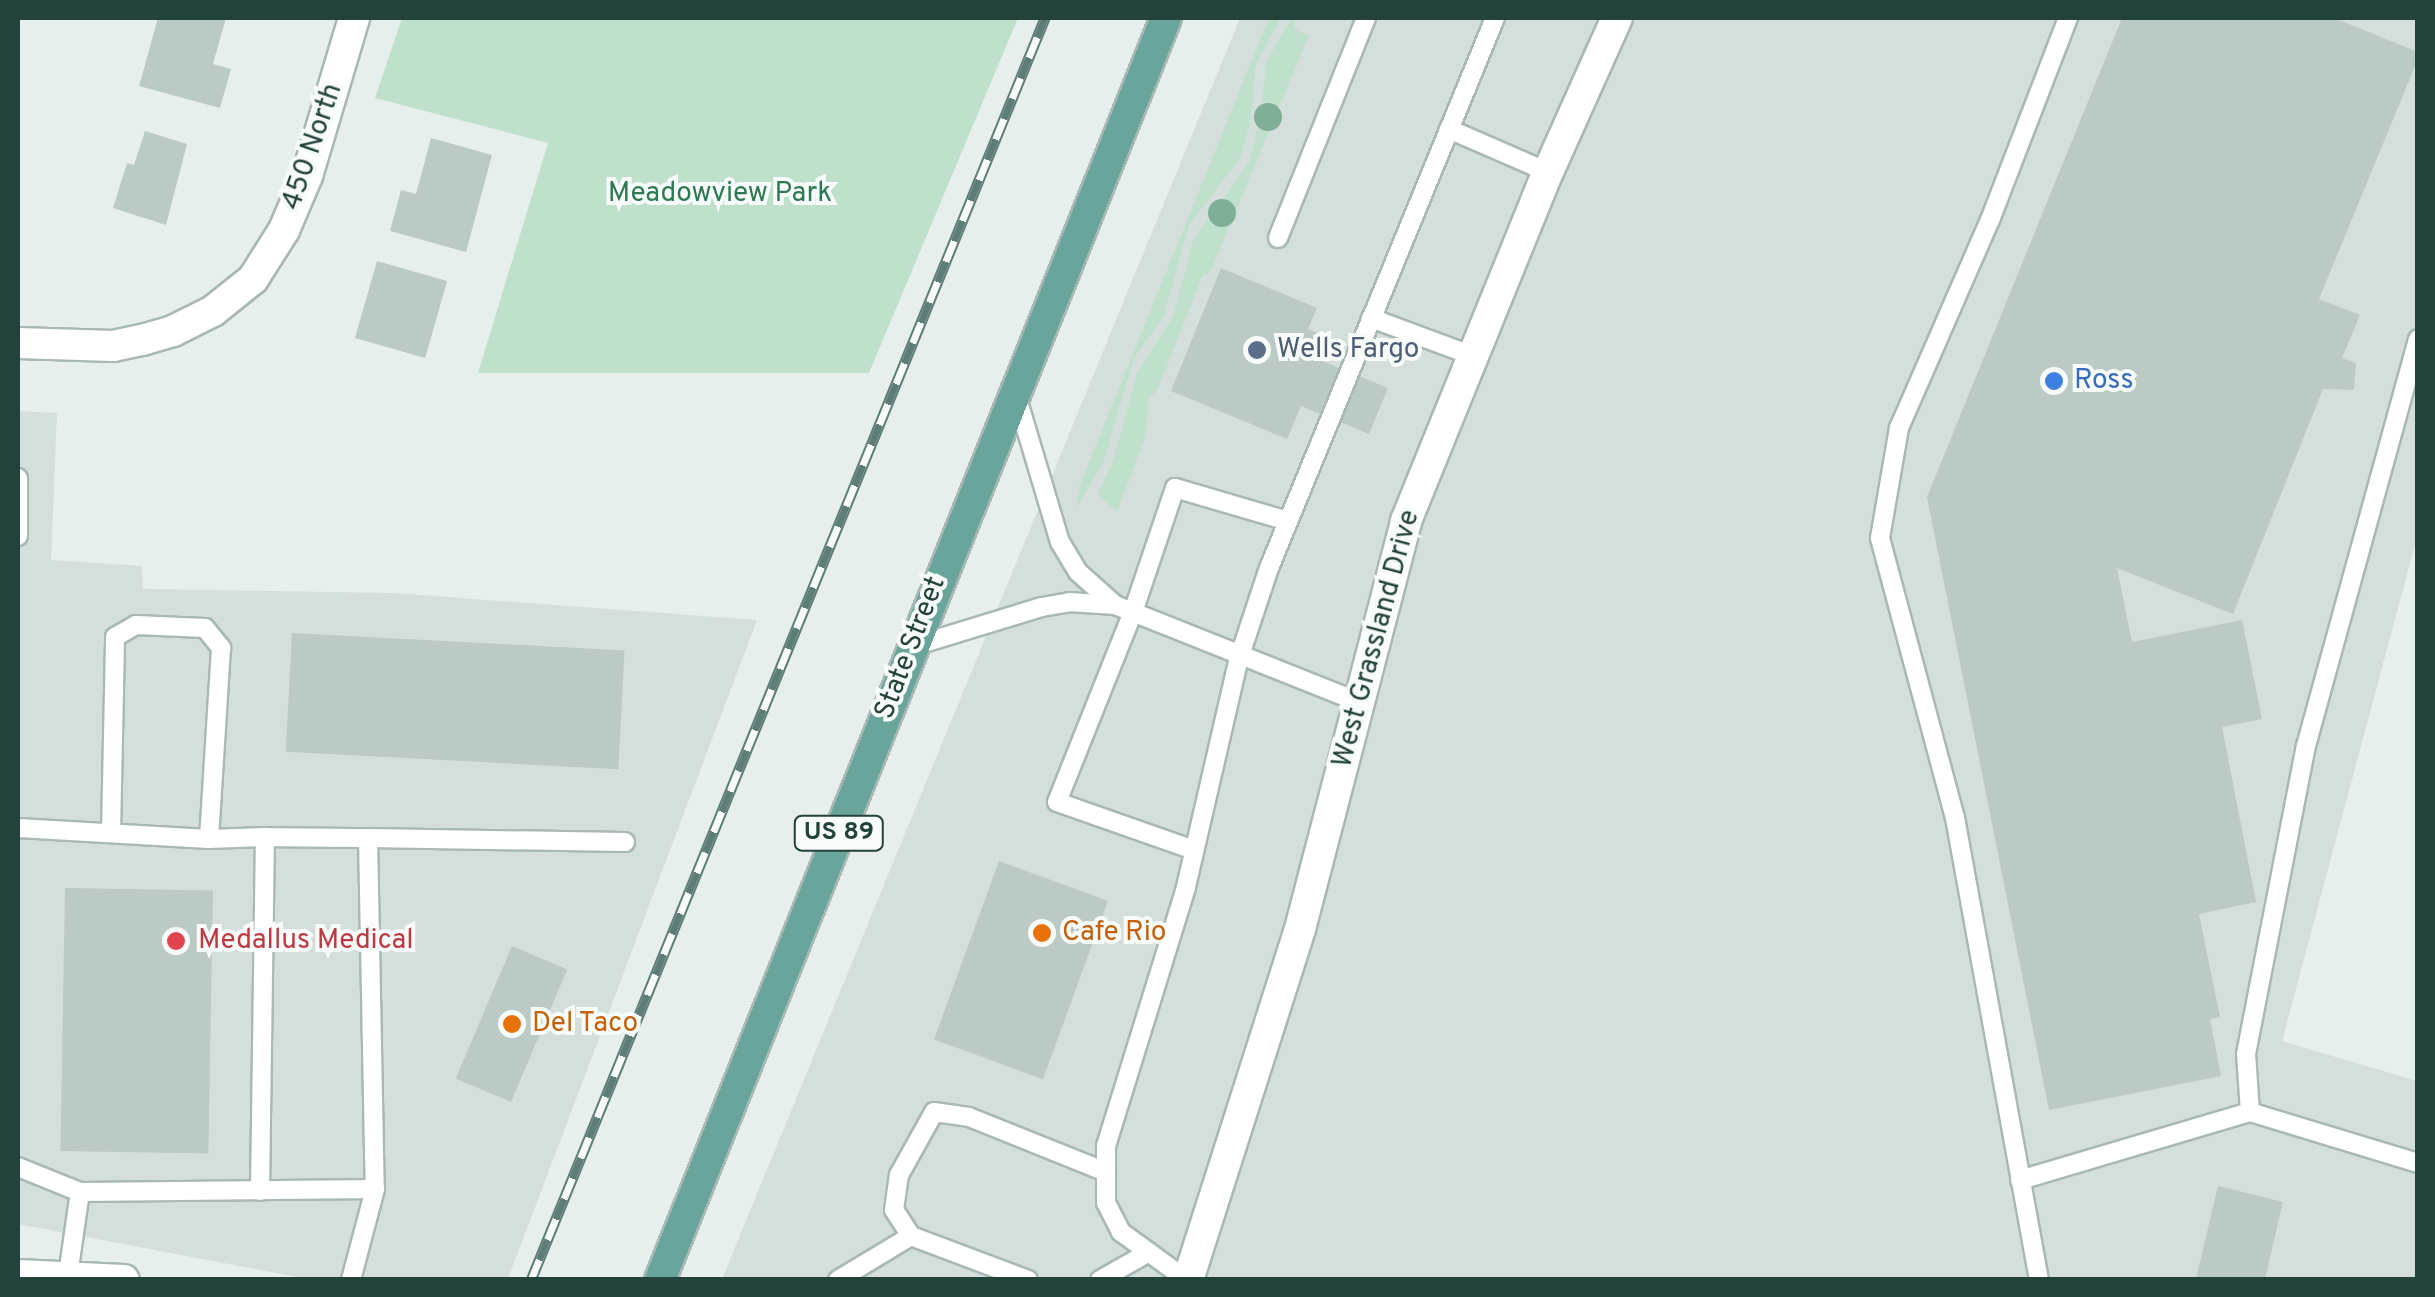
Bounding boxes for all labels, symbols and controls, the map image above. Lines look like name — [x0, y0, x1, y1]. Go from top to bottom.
street label: 450 North — [276, 79, 350, 215]
park label: Meadowview Park — [608, 177, 832, 211]
place label: Wells Fargo — [1277, 333, 1419, 367]
marker: Wells Fargo — [1246, 339, 1268, 361]
place label: Ross — [2074, 364, 2134, 398]
marker: Ross — [2043, 370, 2065, 392]
street label: West Grassland Drive — [1326, 506, 1428, 772]
street label: State Street — [868, 572, 954, 724]
road number: US 89 — [792, 813, 886, 853]
place label: Cafe Rio — [1062, 916, 1166, 950]
marker: Cafe Rio — [1031, 922, 1053, 944]
place label: Medallus Medical — [198, 924, 414, 958]
marker: Medallus Medical — [163, 928, 189, 954]
place label: Del Taco — [532, 1007, 639, 1041]
marker: Del Taco — [501, 1013, 523, 1035]

